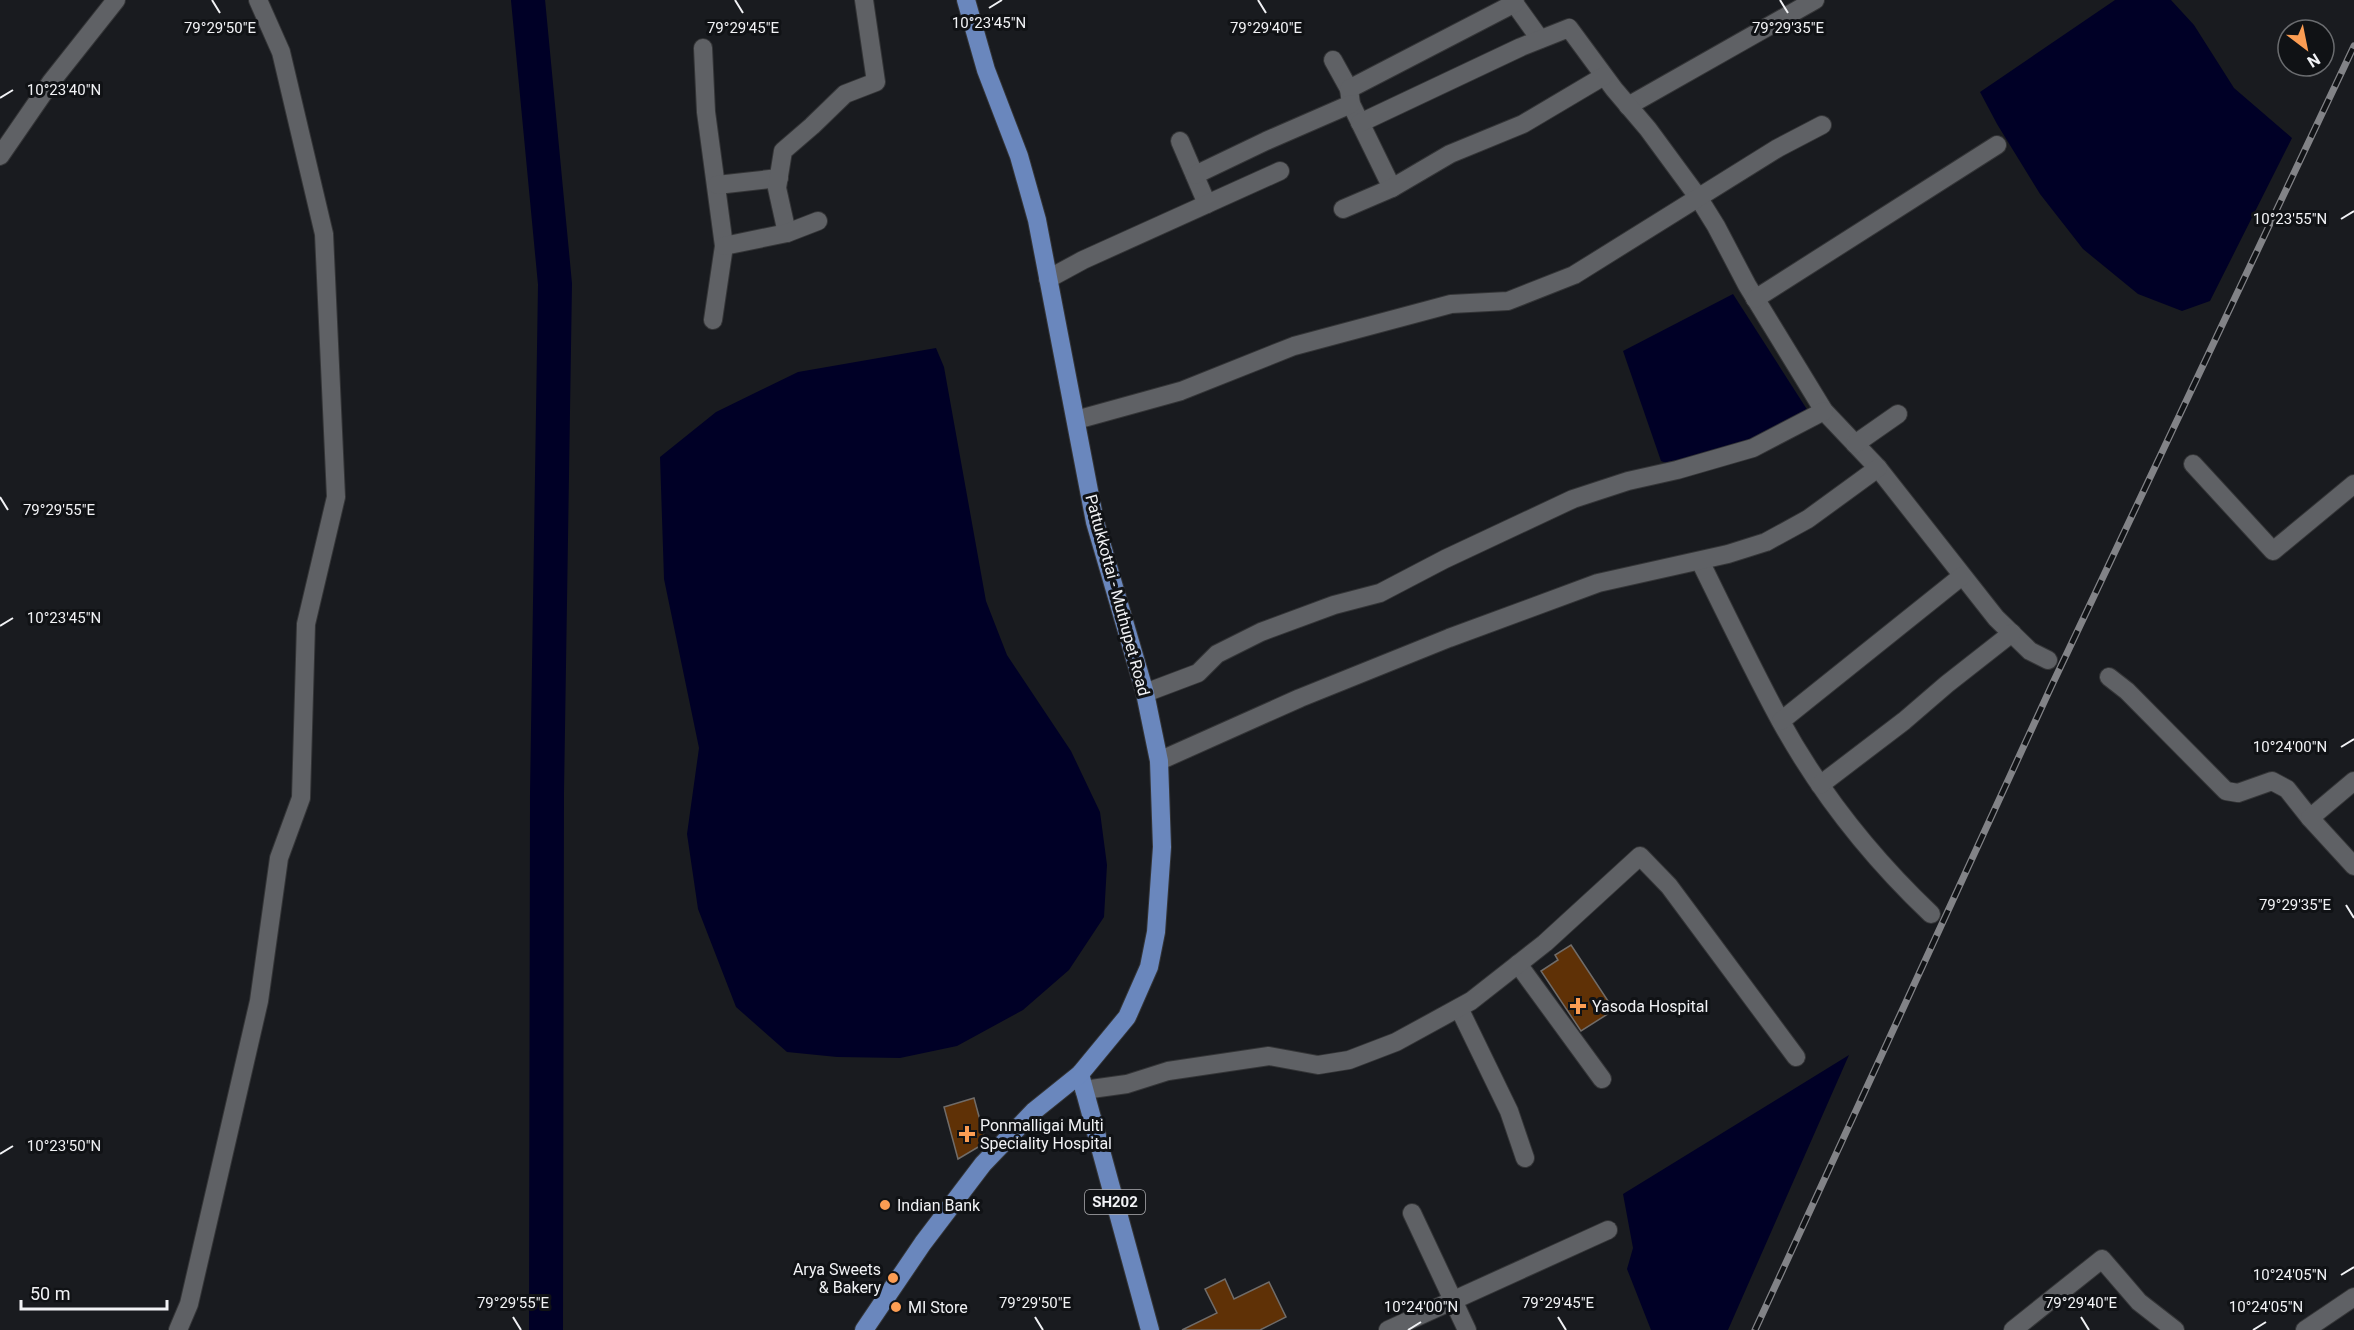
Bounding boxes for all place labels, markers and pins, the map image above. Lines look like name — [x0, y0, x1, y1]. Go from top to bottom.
marker: Yasoda Hospital — [1569, 997, 1587, 1015]
place label: Yasoda Hospital — [1592, 997, 1708, 1016]
place label: Ponmalligai Multi Speciality Hospital — [980, 1116, 1112, 1153]
marker: Ponmalligai Multi Speciality Hospital — [958, 1125, 976, 1143]
place label: Indian Bank — [897, 1196, 981, 1215]
marker: Indian Bank — [878, 1198, 892, 1212]
place label: Arya Sweets & Bakery — [793, 1260, 881, 1297]
marker: Arya Sweets & Bakery — [886, 1271, 900, 1285]
place label: MI Store — [908, 1298, 968, 1317]
marker: MI Store — [889, 1300, 903, 1314]

